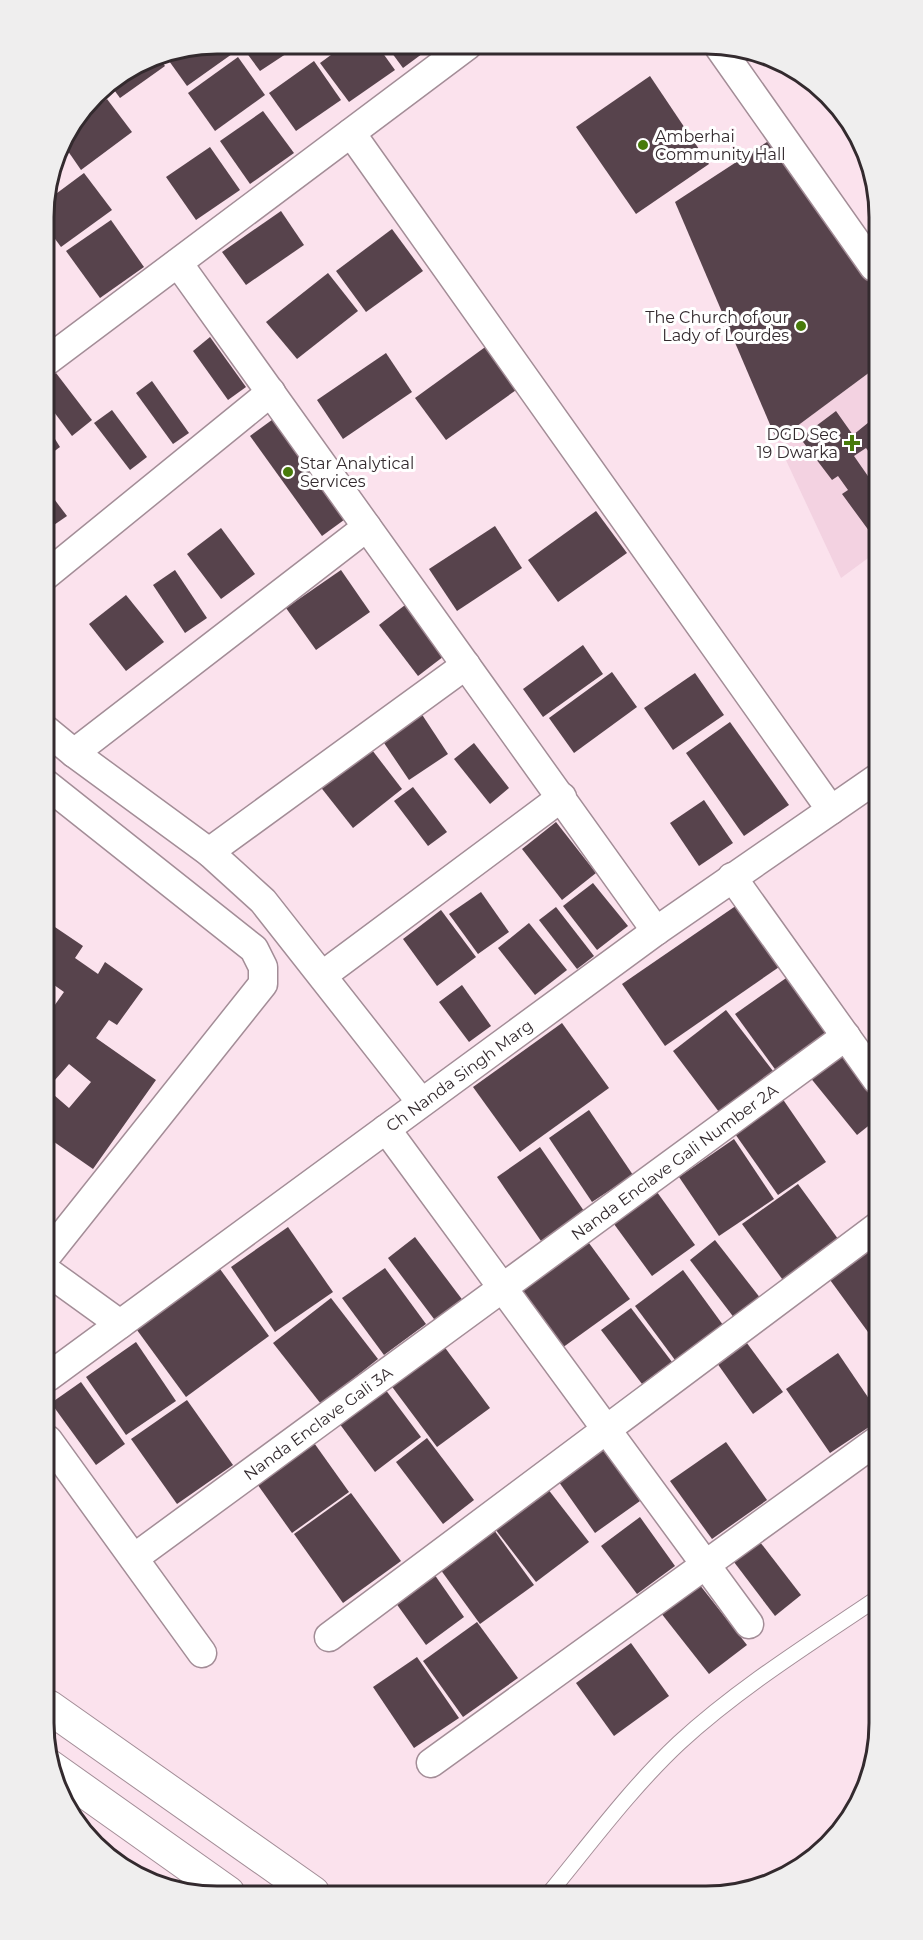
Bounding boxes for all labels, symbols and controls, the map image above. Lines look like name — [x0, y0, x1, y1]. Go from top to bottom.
place label: Amberhai Community Hall — [655, 127, 786, 164]
marker: Amberhai Community Hall — [636, 138, 650, 152]
place label: The Church of our Lady of Lourdes — [645, 308, 789, 345]
marker: The Church of our Lady of Lourdes — [794, 319, 808, 333]
place label: DGD Sec 19 Dwarka — [757, 425, 838, 462]
marker: DGD Sec 19 Dwarka — [843, 434, 861, 452]
place label: Star Analytical Services — [300, 454, 414, 491]
marker: Star Analytical Services — [281, 465, 295, 479]
street label: Ch Nanda Singh Marg — [382, 1015, 536, 1135]
street label: Nanda Enclave Gali Number 2A — [567, 1080, 782, 1244]
street label: Nanda Enclave Gali 3A — [240, 1362, 396, 1484]

